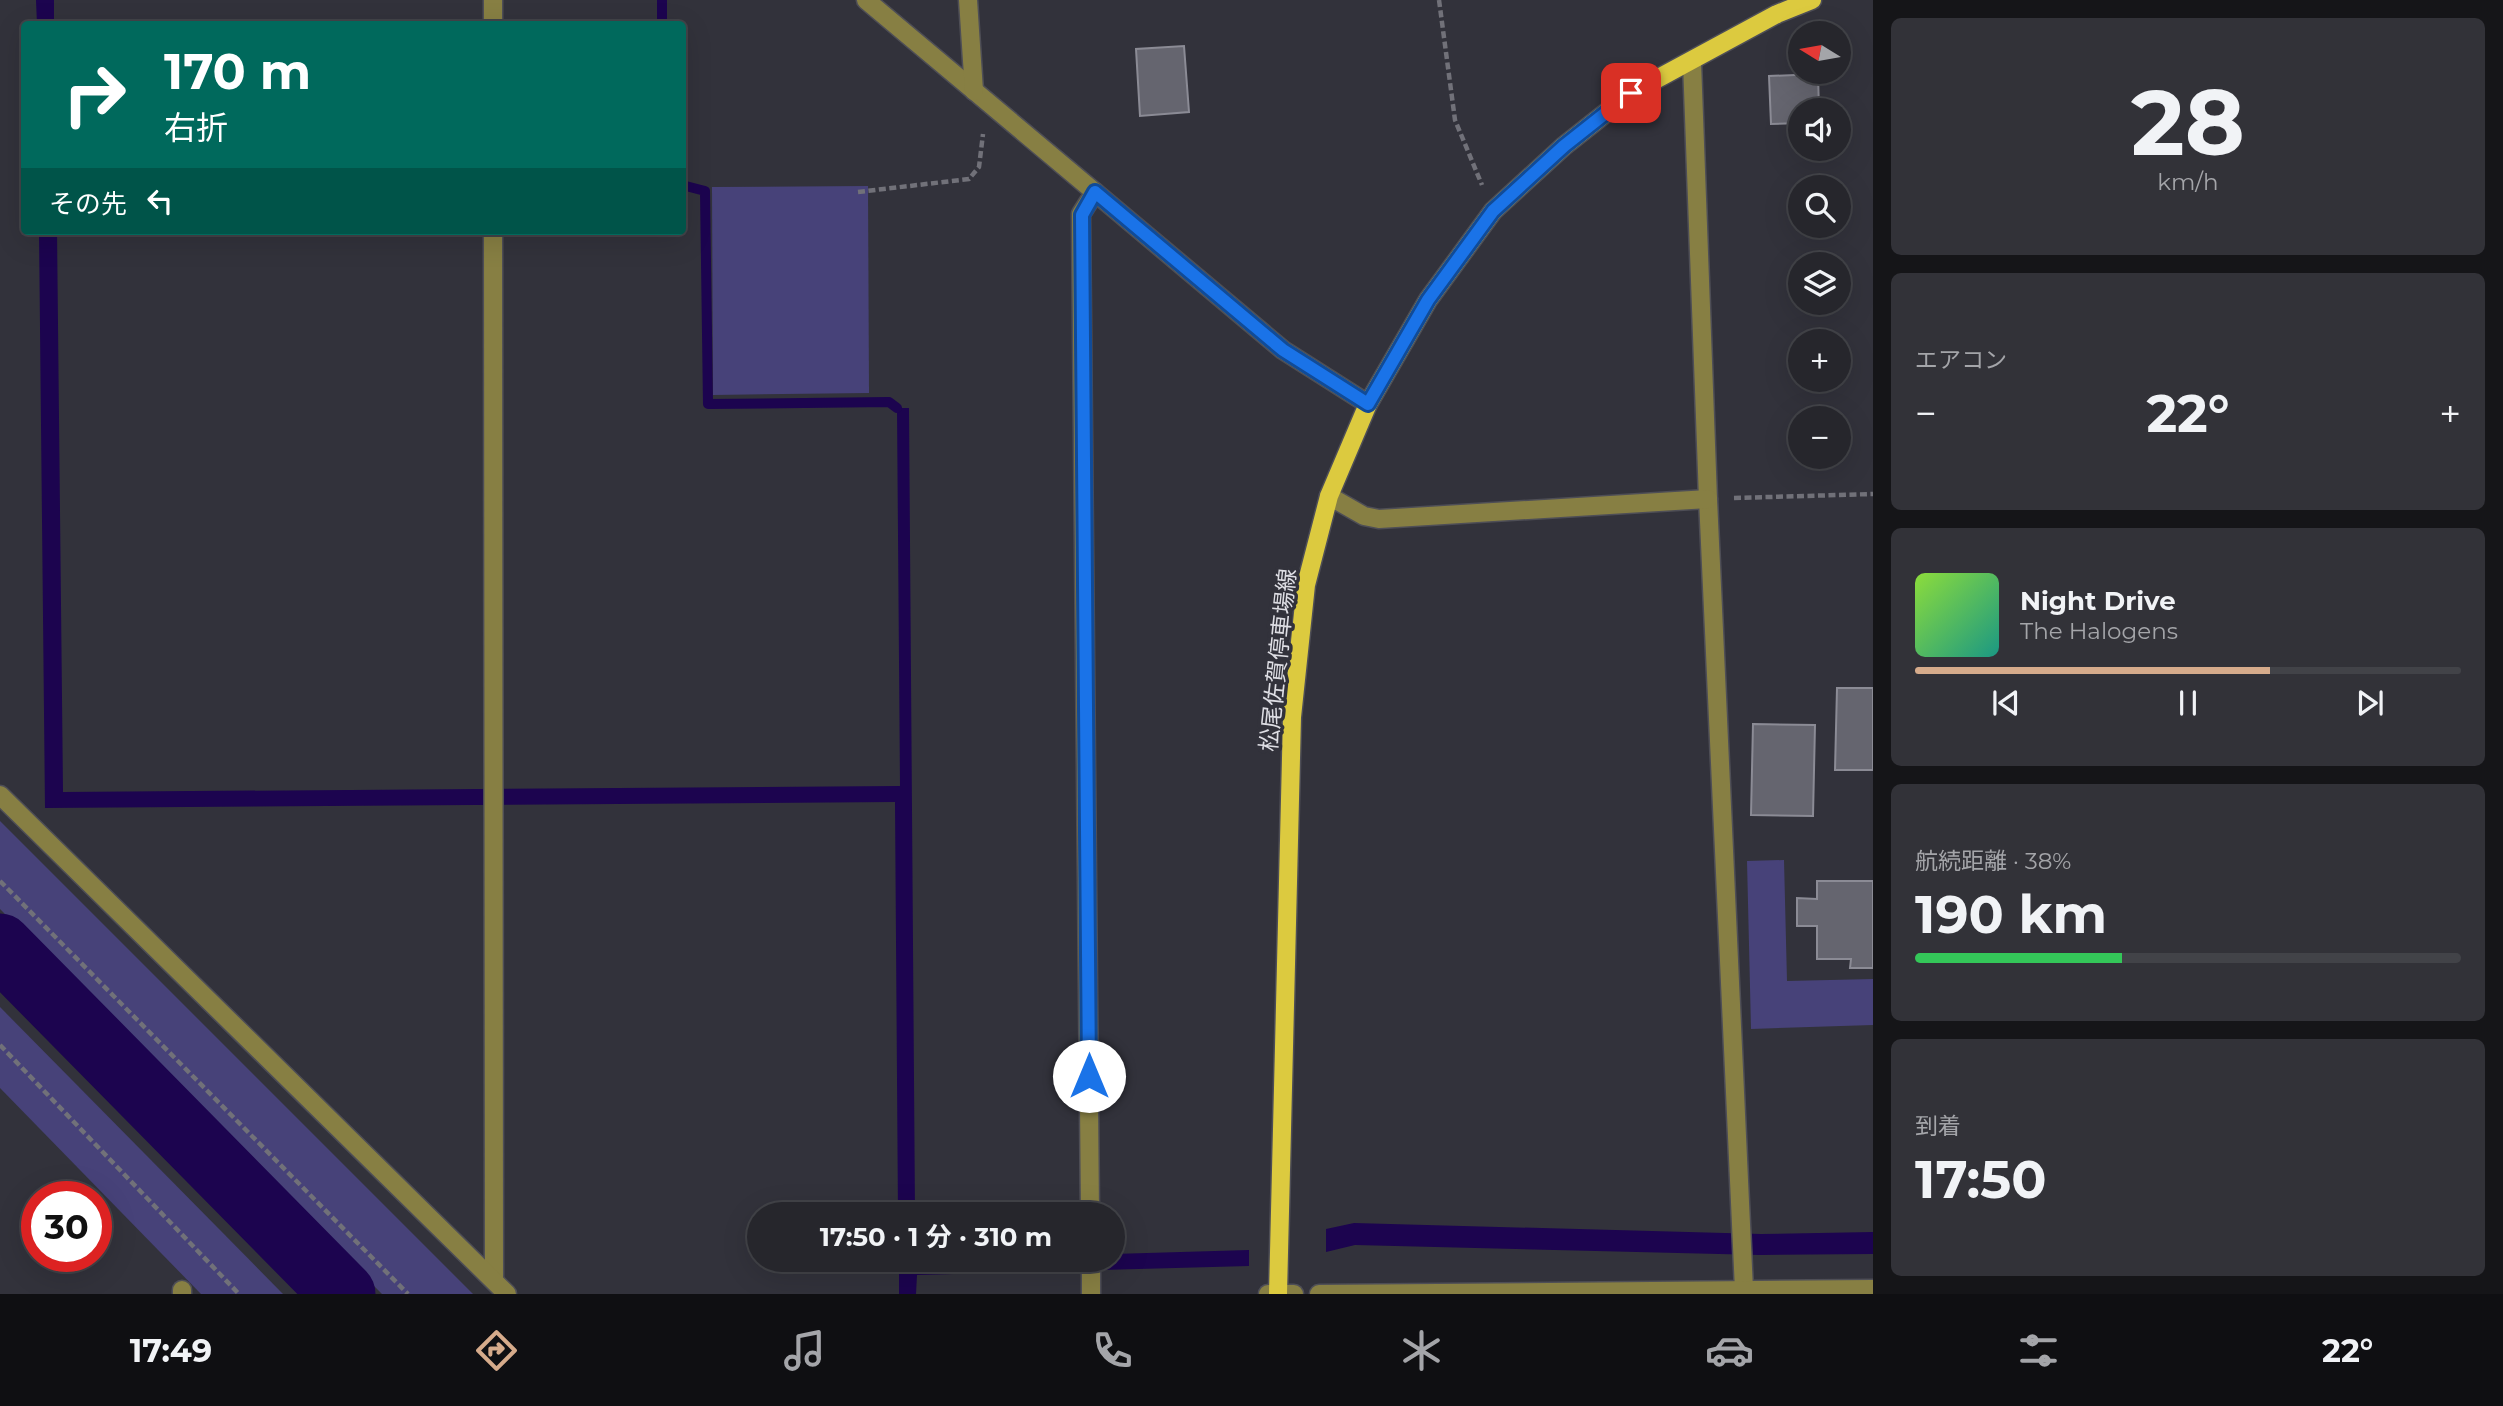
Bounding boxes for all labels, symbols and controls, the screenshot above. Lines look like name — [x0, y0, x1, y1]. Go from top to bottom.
north arrow — [1788, 21, 1852, 84]
map controls — [1788, 21, 1851, 469]
text: 170 m — [164, 42, 311, 101]
icon: right — [49, 49, 140, 140]
pin — [1601, 63, 1661, 123]
text: 28 — [2131, 67, 2245, 178]
icon: arrive — [1612, 74, 1650, 112]
button: sound — [1788, 98, 1851, 161]
text: 右折 — [164, 108, 228, 147]
text: km/h — [2157, 168, 2219, 196]
button: search — [1788, 175, 1851, 238]
icon: left — [141, 182, 179, 220]
text: その先 — [49, 188, 127, 220]
button: layers — [1788, 252, 1851, 315]
button: + — [1788, 329, 1851, 392]
text: エアコン — [1915, 346, 2007, 374]
text: 22° — [2146, 382, 2230, 445]
text: − — [1915, 390, 1937, 437]
text: + — [2439, 390, 2461, 437]
button: − — [1788, 406, 1851, 469]
street label: 松尾佐賀停車場線 — [1254, 567, 1302, 753]
text: Night Drive — [2020, 585, 2176, 617]
text: The Halogens — [2020, 617, 2178, 645]
icon: previous — [1987, 684, 2025, 722]
icon: pause — [2169, 684, 2207, 722]
icon: next — [2351, 684, 2389, 722]
text: 航続距離 · 38% — [1915, 847, 2071, 875]
text: 190 km — [1915, 883, 2107, 946]
position arrow — [1052, 1039, 1126, 1113]
text: 到着 — [1915, 1112, 1961, 1140]
text: 17:50 — [1915, 1148, 2046, 1211]
speed limit sign: 30 — [21, 1181, 112, 1272]
text: 17:50 · 1 分 · 310 m — [820, 1221, 1052, 1253]
icon: directions — [472, 1326, 521, 1375]
icon: music — [780, 1326, 829, 1375]
icon: phone — [1088, 1326, 1137, 1375]
icon: climate — [1397, 1326, 1446, 1375]
icon: car — [1705, 1326, 1754, 1375]
icon: filters — [2014, 1326, 2063, 1375]
text: 17:49 — [130, 1331, 212, 1370]
text: 22° — [2322, 1331, 2373, 1370]

